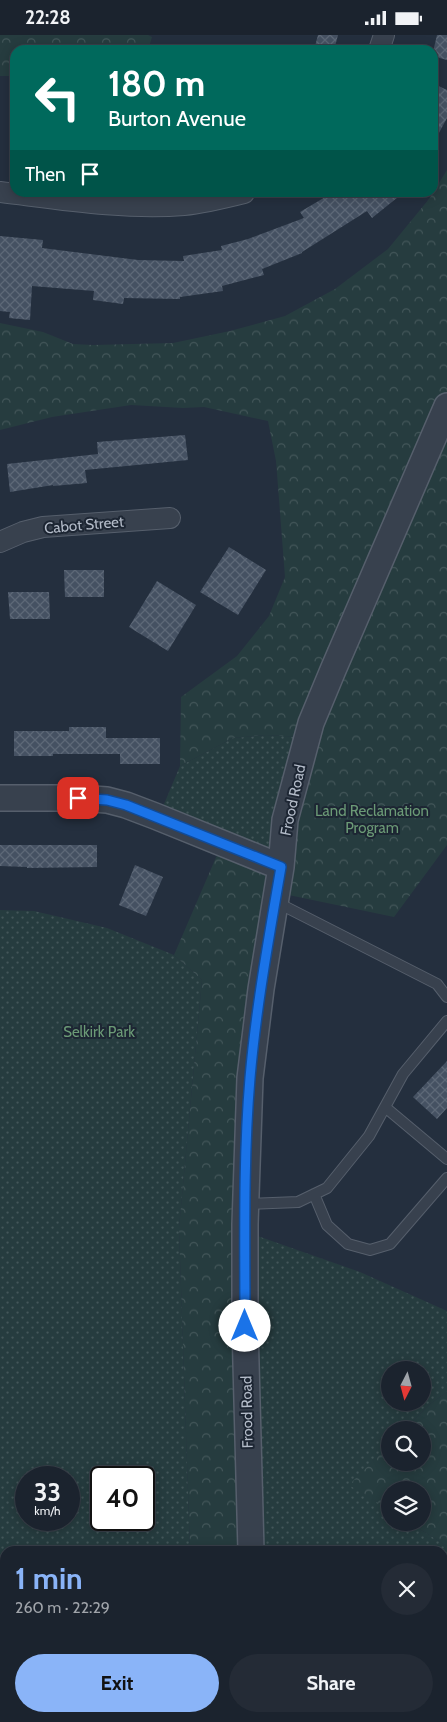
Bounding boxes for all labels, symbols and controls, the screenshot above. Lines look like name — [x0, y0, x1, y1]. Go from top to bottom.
text: 22:28 — [25, 6, 71, 29]
text: 180 m — [108, 62, 205, 105]
icon: left — [25, 65, 90, 130]
text: Burton Avenue — [108, 105, 246, 132]
icon: arrive — [76, 160, 104, 188]
text: Then — [25, 163, 66, 186]
street label: Cabot Street — [43, 513, 125, 537]
street label: Frood Road — [277, 763, 309, 837]
pin — [57, 777, 99, 819]
icon: arrive — [64, 784, 92, 812]
park label: Land Reclamation Program — [315, 802, 429, 837]
park label: Selkirk Park — [63, 1023, 135, 1041]
position arrow — [218, 1299, 270, 1351]
north arrow — [381, 1361, 431, 1411]
map controls — [381, 1361, 431, 1531]
street label: Frood Road — [237, 1376, 257, 1448]
button: search — [381, 1421, 431, 1471]
speed limit sign: 40 — [90, 1466, 155, 1531]
text: 33 — [34, 1477, 61, 1507]
button: layers — [381, 1481, 431, 1531]
text: km/h — [34, 1503, 61, 1518]
text: 1 min — [15, 1560, 83, 1597]
button: close — [381, 1563, 433, 1615]
text: 260 m · 22:29 — [15, 1598, 110, 1617]
button: Exit — [15, 1654, 219, 1712]
button: Share — [229, 1654, 433, 1712]

